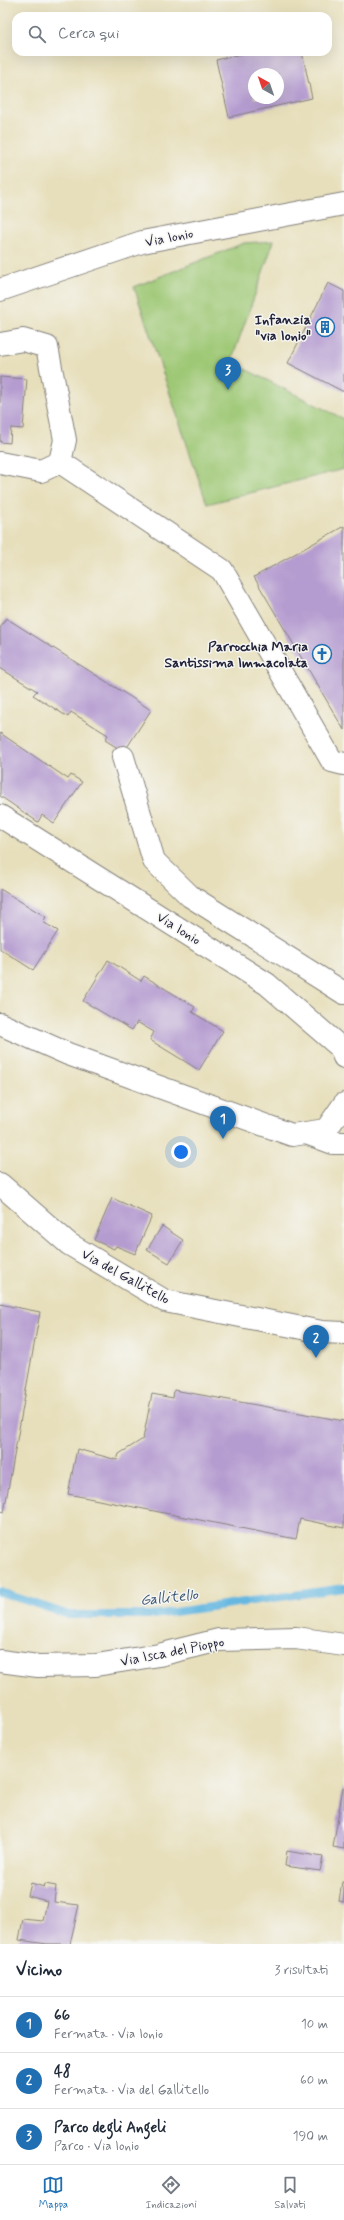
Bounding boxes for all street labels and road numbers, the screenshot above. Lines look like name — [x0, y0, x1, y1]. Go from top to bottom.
street label: Via Ionio — [144, 224, 195, 251]
street label: Via Ionio — [153, 908, 204, 949]
street label: Via del Gallitello — [78, 1245, 173, 1309]
street label: Via Isca del Pioppo — [119, 1633, 226, 1671]

